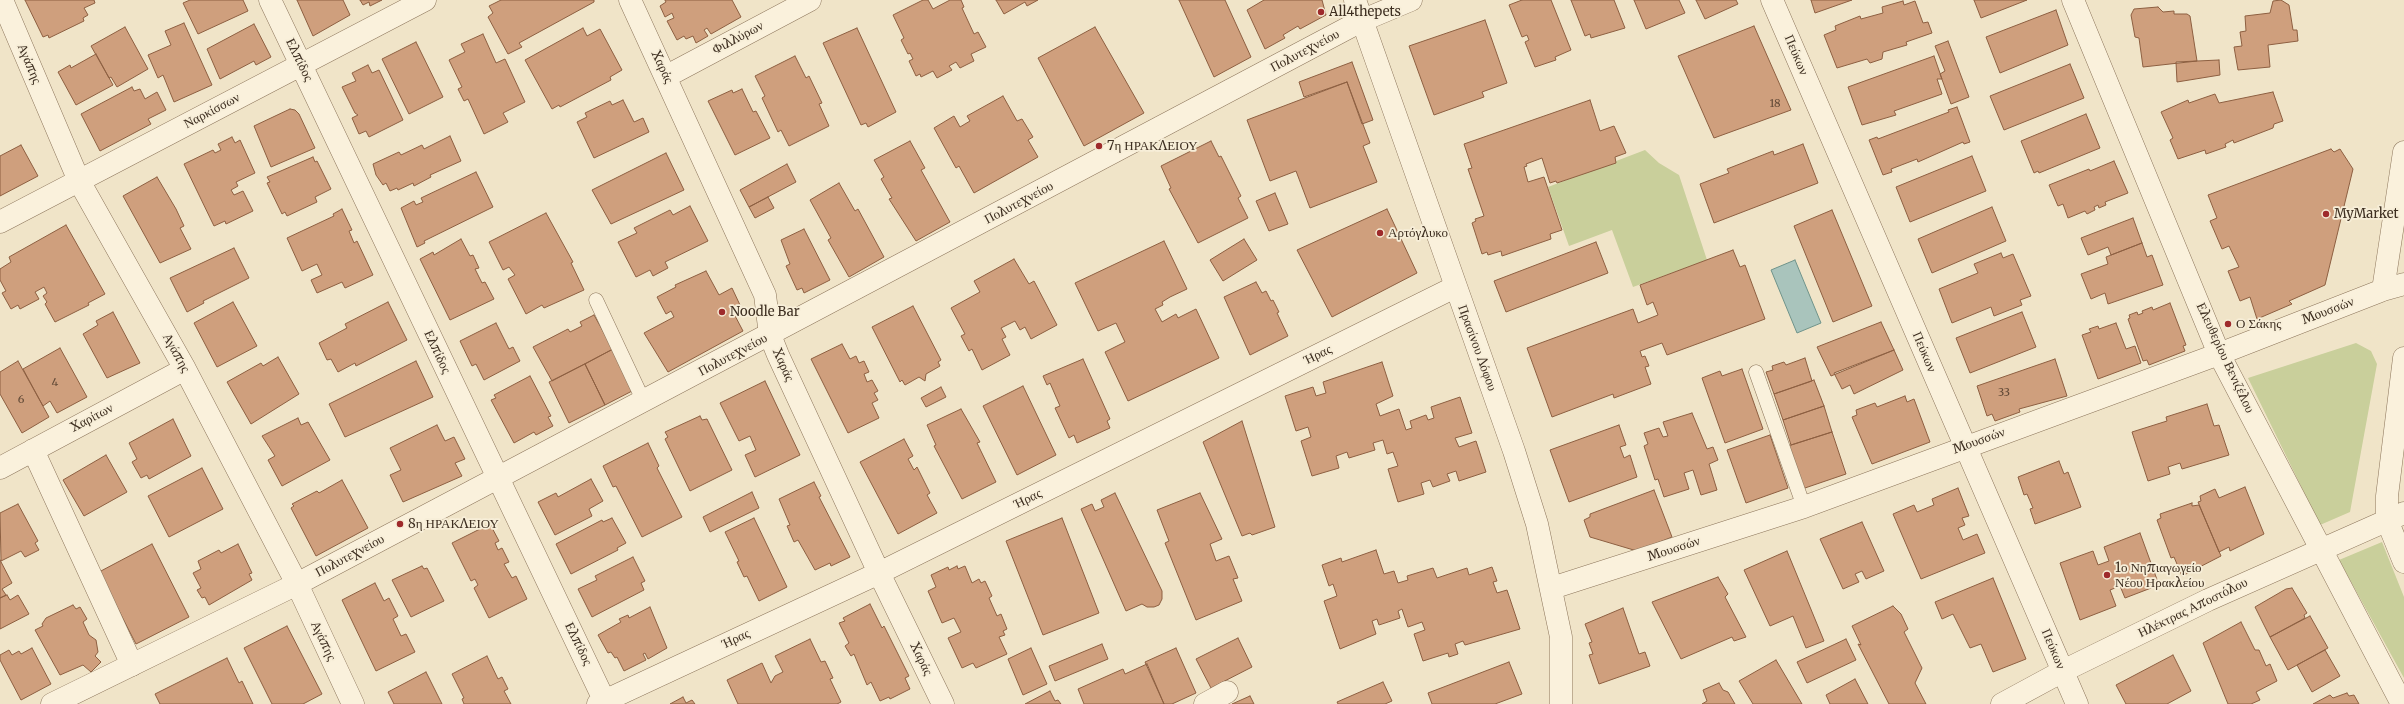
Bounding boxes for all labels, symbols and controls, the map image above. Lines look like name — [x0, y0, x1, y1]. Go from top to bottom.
place label: All4thepets — [1329, 4, 1401, 20]
marker: All4thepets — [1316, 7, 1326, 17]
street label: Φιλλύρων — [710, 18, 766, 58]
street label: Πολυτεχνείου — [1268, 26, 1342, 76]
street label: Πεύκων — [1781, 33, 1811, 77]
street label: Ελπίδος — [282, 36, 316, 84]
street label: Αγάπης — [14, 42, 44, 86]
street label: Χαράς — [648, 48, 676, 86]
street label: Ναρκίσσων — [181, 90, 243, 132]
house number: 18 — [1769, 97, 1781, 111]
place label: 7η ΗΡΑΚΛΕΙΟΥ — [1107, 138, 1198, 154]
marker: 7η ΗΡΑΚΛΕΙΟΥ — [1094, 141, 1104, 151]
street label: Πολυτεχνείου — [982, 178, 1056, 228]
place label: MyMarket — [2334, 206, 2399, 222]
marker: MyMarket — [2321, 209, 2331, 219]
place label: Αρτόγλυκο — [1388, 225, 1448, 241]
marker: Αρτόγλυκο — [1375, 228, 1385, 238]
street label: Μουσσών — [2300, 294, 2356, 328]
street label: Ελευθερίου Βενιζέλου — [2193, 300, 2257, 416]
street label: Πρασίνου Λόφου — [1454, 303, 1500, 393]
place label: Noodle Bar — [730, 304, 799, 320]
marker: Noodle Bar — [717, 307, 727, 317]
place label: Ο Σάκης — [2236, 316, 2281, 332]
marker: Ο Σάκης — [2223, 319, 2233, 329]
street label: Ελπίδος — [420, 328, 454, 376]
street label: Πολυτεχνείου — [696, 330, 770, 380]
street label: Πεύκων — [1909, 330, 1939, 374]
street label: Αγάπης — [159, 331, 193, 375]
street label: Ήρας — [1302, 342, 1334, 368]
street label: Χαράς — [769, 346, 797, 384]
house number: 4 — [52, 376, 58, 390]
house number: 33 — [1998, 386, 2010, 400]
house number: 6 — [18, 393, 24, 407]
street label: Χαρίτων — [68, 400, 116, 436]
street label: Μουσσών — [1951, 424, 2007, 458]
street label: Ήρας — [1012, 486, 1044, 512]
place label: 8η ΗΡΑΚΛΕΙΟΥ — [408, 516, 499, 532]
marker: 8η ΗΡΑΚΛΕΙΟΥ — [395, 519, 405, 529]
street label: Πολυτεχνείου — [313, 531, 387, 581]
street label: Μουσσών — [1646, 533, 1702, 565]
place label: 1ο Νηπιαγωγείο Νέου Ηρακλείου — [2115, 560, 2205, 591]
marker: 1ο Νηπιαγωγείο Νέου Ηρακλείου — [2102, 570, 2112, 580]
street label: Ηλέκτρας Αποστόλου — [2136, 575, 2250, 641]
street label: Αγάπης — [307, 619, 339, 663]
street label: Ελπίδος — [561, 620, 595, 668]
street label: Ήρας — [720, 626, 752, 652]
street label: Πεύκων — [2038, 627, 2068, 671]
street label: Χαράς — [906, 640, 936, 678]

